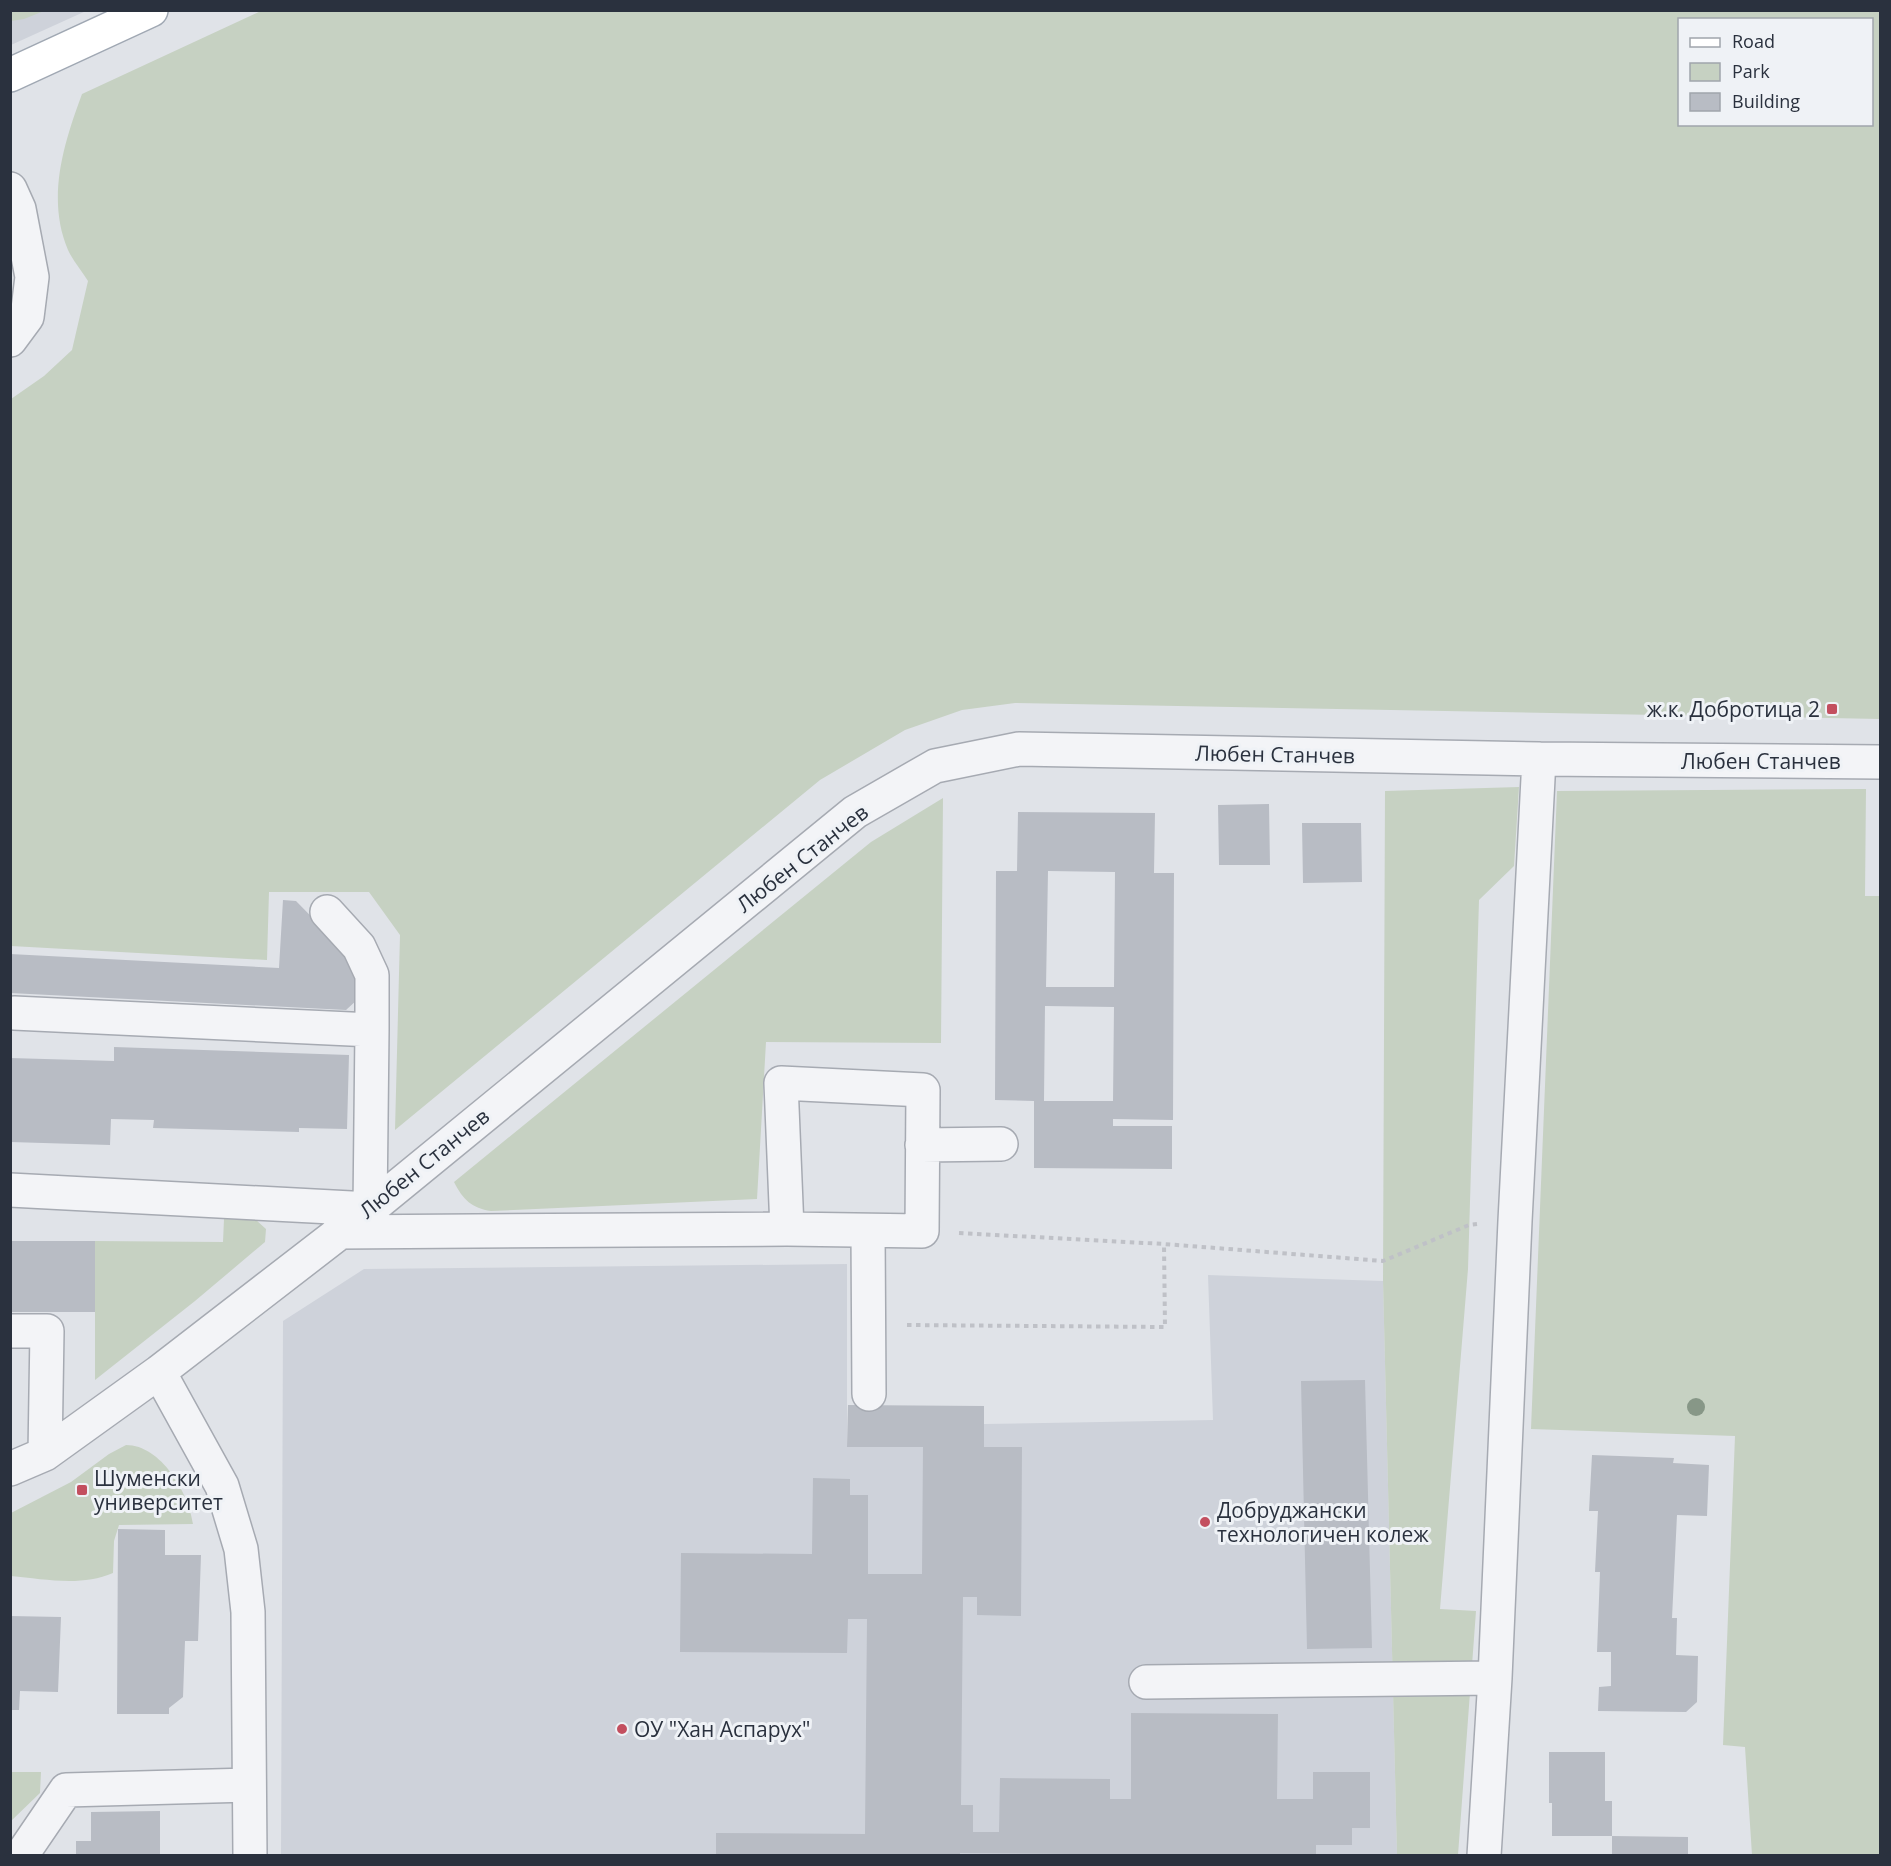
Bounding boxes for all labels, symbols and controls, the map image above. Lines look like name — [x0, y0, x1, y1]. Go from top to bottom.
legend — [1678, 18, 1873, 126]
text: Road — [1732, 29, 1775, 53]
text: Park — [1732, 59, 1770, 83]
text: Building — [1732, 89, 1800, 113]
place label: ж.к. Добротица 2 — [1647, 695, 1820, 723]
marker: ж.к. Добротица 2 — [1825, 702, 1839, 716]
street label: Любен Станчев — [1195, 739, 1355, 769]
street label: Любен Станчев — [1681, 747, 1841, 775]
street label: Любен Станчев — [730, 798, 874, 918]
street label: Любен Станчев — [353, 1102, 495, 1224]
place label: Шуменски университет — [94, 1464, 223, 1516]
marker: Шуменски университет — [75, 1483, 89, 1497]
place label: Добруджански технологичен колеж — [1217, 1496, 1429, 1548]
marker: Добруджански технологичен колеж — [1198, 1515, 1212, 1529]
place label: ОУ "Хан Аспарух" — [634, 1715, 810, 1743]
marker: ОУ "Хан Аспарух" — [615, 1722, 629, 1736]

